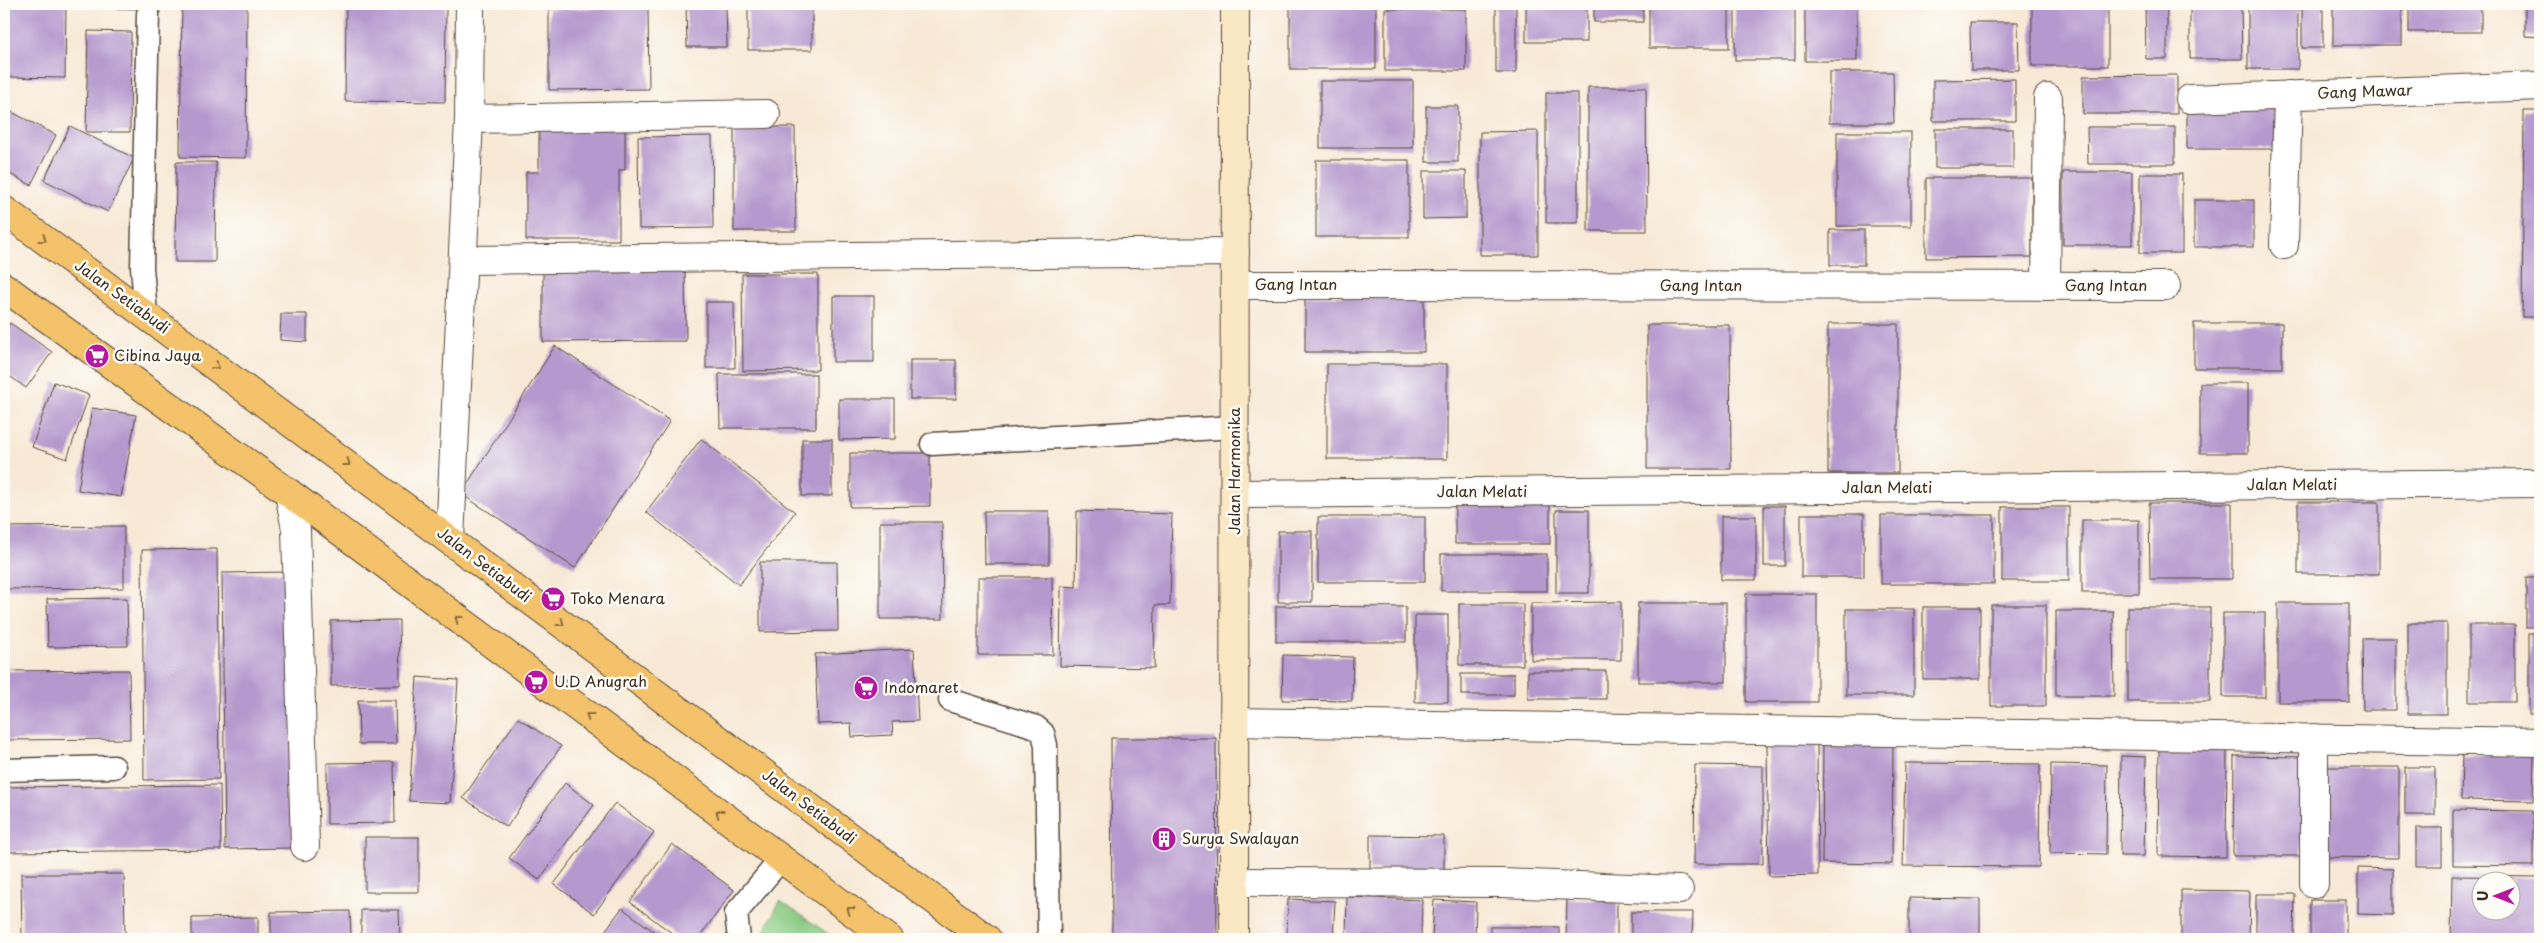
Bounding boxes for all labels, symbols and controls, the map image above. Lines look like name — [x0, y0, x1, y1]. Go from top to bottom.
street label: Gang Mawar — [2317, 77, 2413, 104]
one-way arrow — [37, 233, 46, 241]
street label: Jalan Setiabudi — [70, 253, 175, 338]
street label: Gang Intan — [1255, 272, 1337, 295]
street label: Gang Intan — [1660, 273, 1742, 296]
street label: Gang Intan — [2065, 273, 2147, 296]
supermarket icon: Cibina Jaya — [84, 343, 110, 369]
place label: Cibina Jaya — [114, 343, 201, 366]
one-way arrow — [210, 360, 220, 369]
street label: Jalan Harmonika — [1222, 407, 1245, 535]
one-way arrow — [341, 457, 351, 466]
street label: Jalan Melati — [2247, 472, 2337, 495]
street label: Jalan Melati — [1842, 475, 1932, 498]
street label: Jalan Melati — [1437, 479, 1527, 502]
street label: Jalan Setiabudi — [433, 521, 537, 607]
supermarket icon: Toko Menara — [540, 586, 566, 612]
place label: Toko Menara — [570, 586, 665, 609]
one-way arrow — [454, 616, 464, 625]
one-way arrow — [555, 617, 564, 625]
supermarket icon: U.D Anugrah — [523, 669, 549, 695]
place label: U.D Anugrah — [554, 669, 647, 692]
supermarket icon: Indomaret — [853, 675, 879, 701]
place label: Indomaret — [884, 675, 959, 698]
one-way arrow — [585, 713, 595, 722]
street label: Jalan Setiabudi — [758, 763, 862, 849]
one-way arrow — [715, 810, 725, 819]
building icon: Surya Swalayan — [1151, 826, 1177, 852]
place label: Surya Swalayan — [1182, 826, 1299, 849]
north arrow — [2472, 870, 2522, 920]
text: U — [2472, 891, 2493, 901]
one-way arrow — [846, 907, 856, 916]

